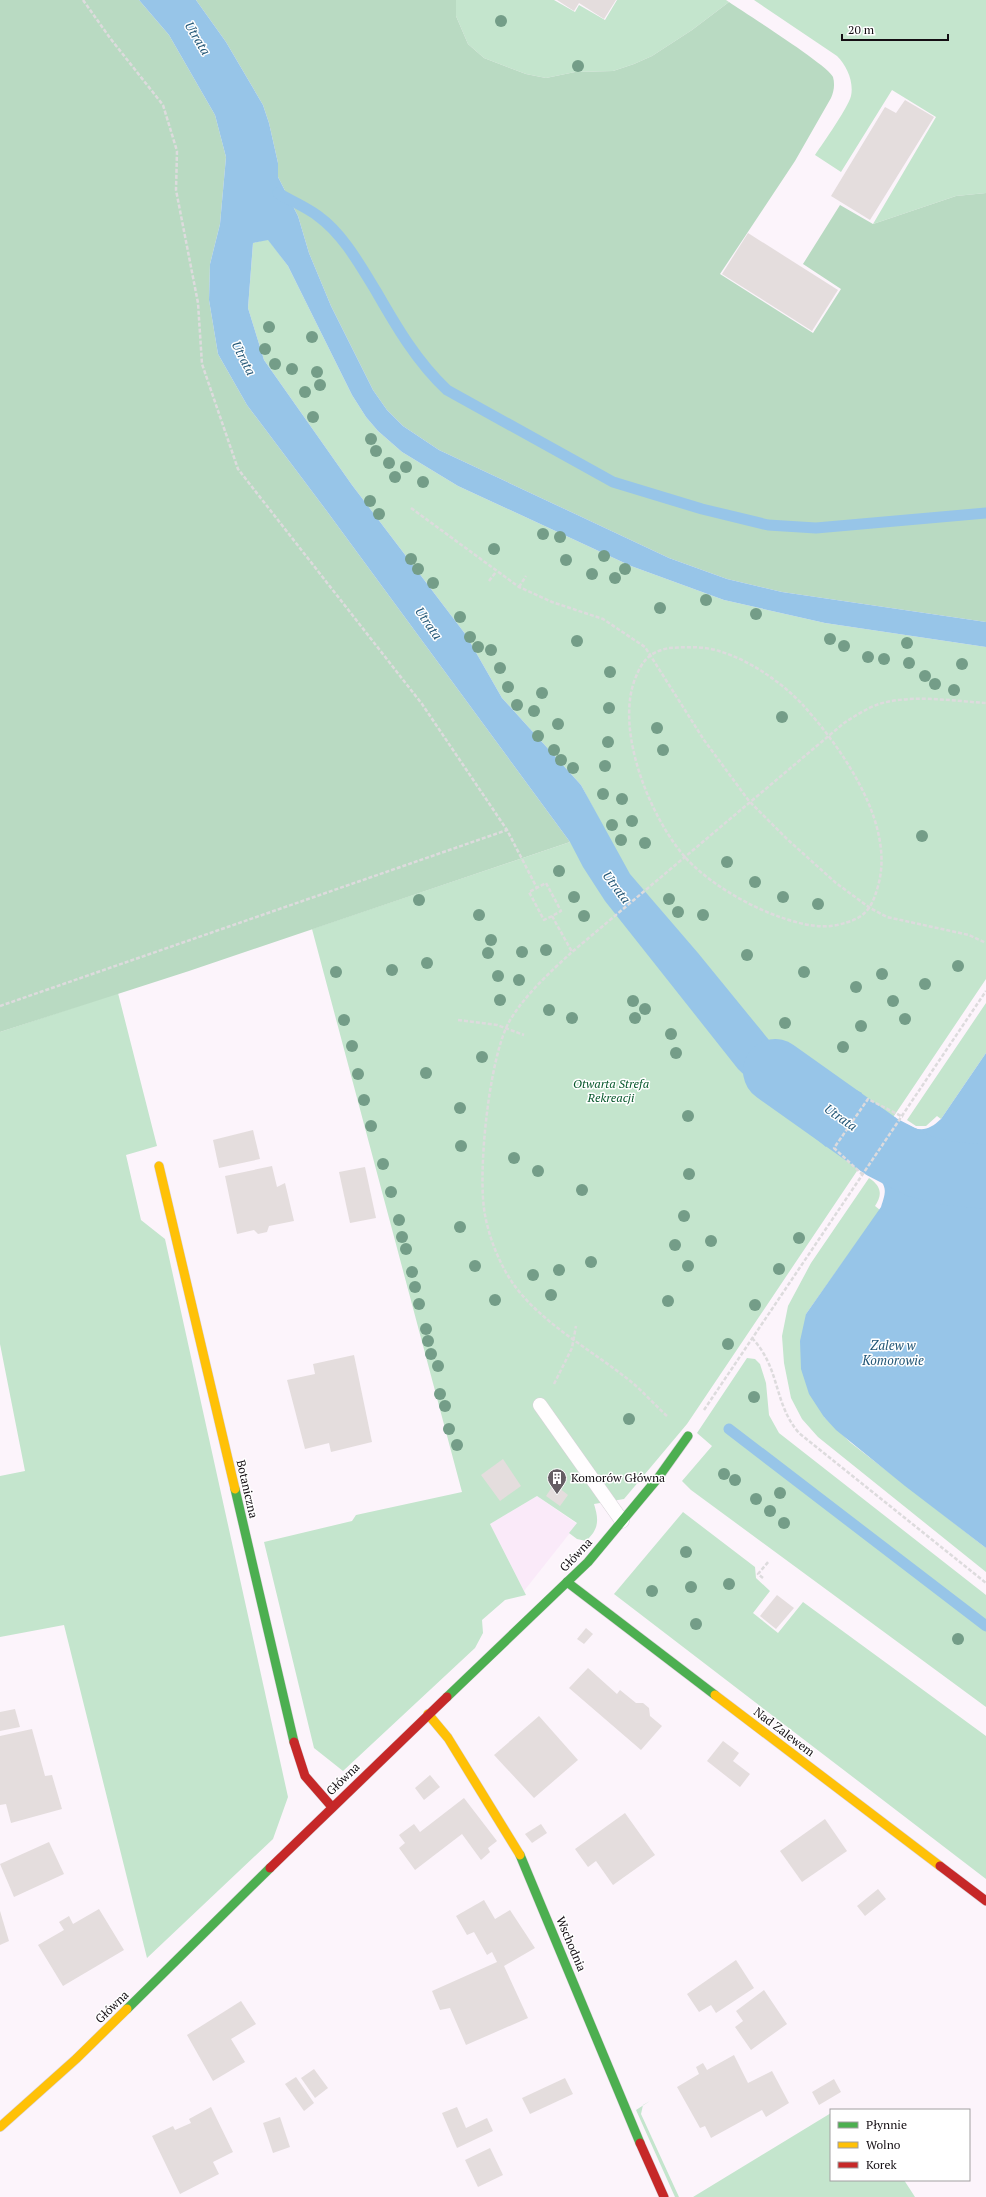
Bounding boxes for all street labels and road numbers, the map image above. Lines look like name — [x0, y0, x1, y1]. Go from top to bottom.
street label: Botaniczna — [233, 1458, 261, 1520]
street label: Główna — [556, 1535, 595, 1575]
street label: Nad Zalewem — [751, 1704, 818, 1760]
street label: Główna — [323, 1759, 362, 1798]
street label: Wschodnia — [553, 1914, 590, 1974]
street label: Główna — [92, 1987, 131, 2026]

